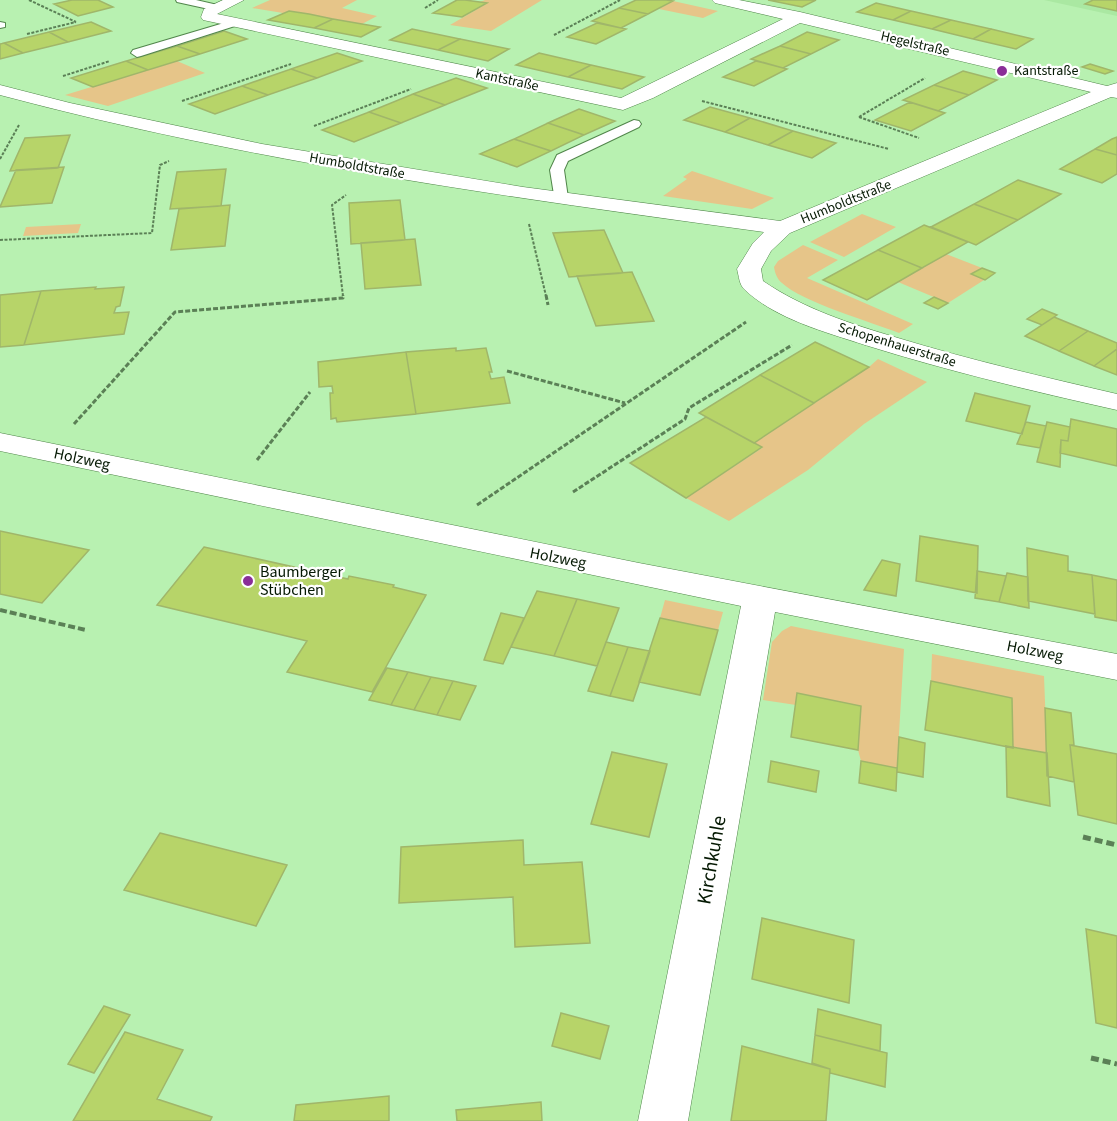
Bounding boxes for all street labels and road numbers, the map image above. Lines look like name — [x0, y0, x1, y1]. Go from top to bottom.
street label: Hegelstraße — [879, 26, 952, 62]
street label: Kantstraße — [473, 64, 541, 96]
street label: Humboldtstraße — [308, 148, 406, 184]
street label: Humboldtstraße — [798, 175, 895, 229]
street label: Schopenhauerstraße — [836, 318, 958, 372]
street label: Holzweg — [52, 442, 112, 476]
street label: Holzweg — [528, 542, 588, 574]
street label: Holzweg — [1005, 635, 1065, 667]
street label: Kirchkuhle — [690, 813, 734, 907]

